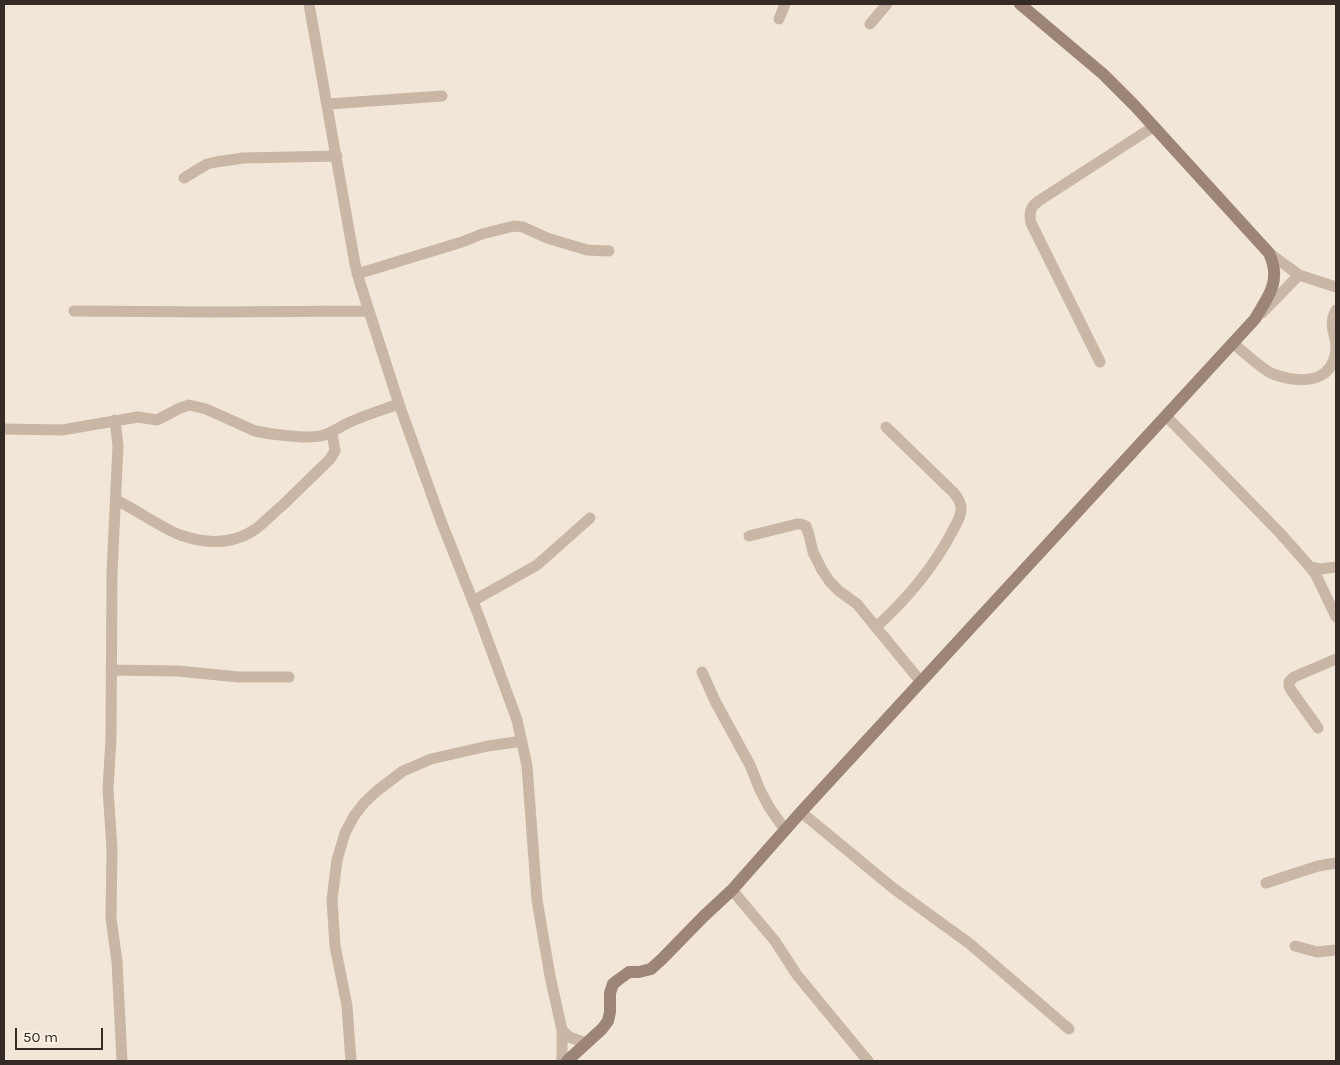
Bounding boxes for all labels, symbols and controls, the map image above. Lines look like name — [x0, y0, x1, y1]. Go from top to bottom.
scale bar — [18, 1018, 105, 1050]
text: 50 m — [23, 1028, 58, 1046]

